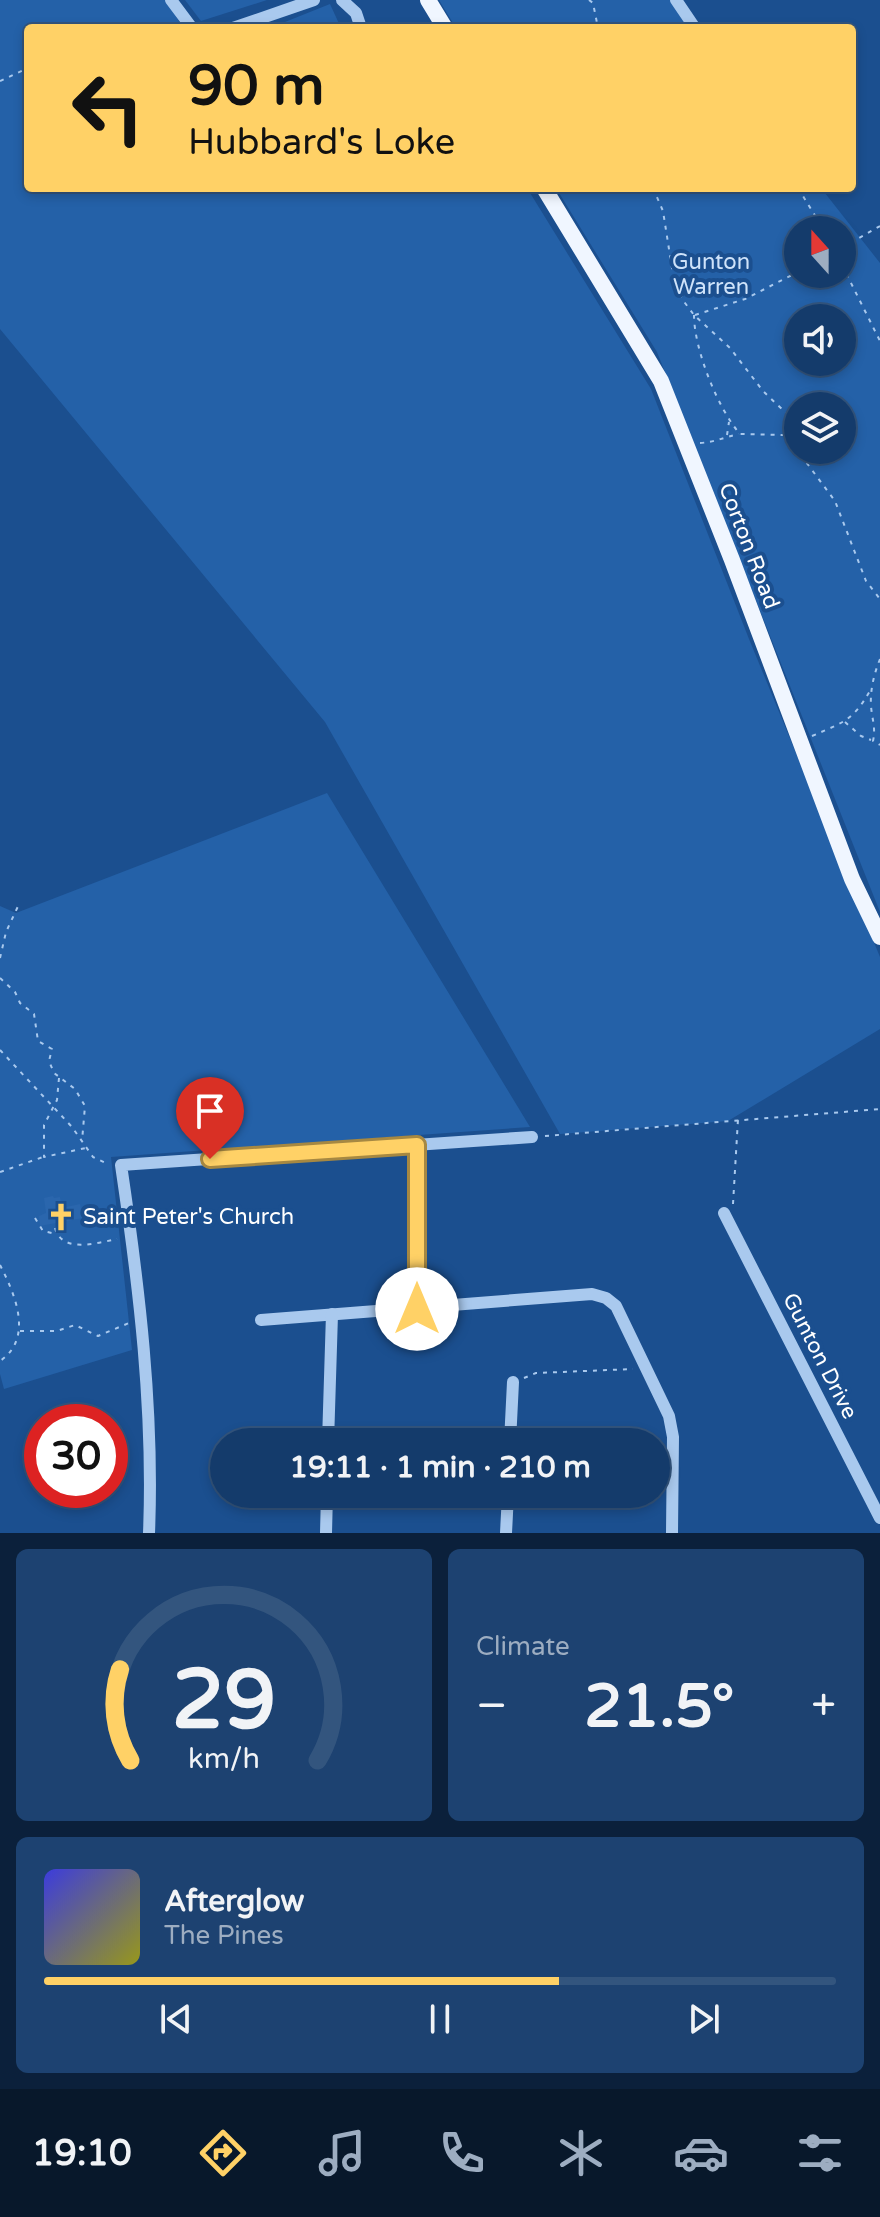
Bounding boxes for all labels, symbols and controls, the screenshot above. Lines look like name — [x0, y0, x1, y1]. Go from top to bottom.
text: 90 m — [188, 53, 324, 120]
icon: left — [56, 56, 160, 160]
text: Hubbard's Loke — [188, 121, 455, 164]
north arrow — [784, 216, 856, 288]
map controls — [784, 216, 856, 464]
park label: Gunton Warren — [672, 249, 750, 300]
button: sound — [784, 304, 856, 376]
button: layers — [784, 392, 856, 464]
street label: Corton Road — [713, 479, 785, 613]
pin — [176, 1077, 244, 1159]
icon: arrive — [188, 1089, 232, 1133]
church icon: Saint Peter's Church — [46, 1202, 76, 1232]
place label: Saint Peter's Church — [83, 1204, 294, 1230]
position arrow — [375, 1267, 459, 1351]
street label: Gunton Drive — [777, 1289, 863, 1423]
speed limit sign: 30 — [24, 1404, 128, 1508]
text: 19:11 · 1 min · 210 m — [289, 1449, 591, 1486]
text: Climate — [476, 1631, 570, 1662]
text: 29 — [172, 1651, 276, 1751]
text: 21.5° — [584, 1671, 734, 1743]
text: − — [476, 1680, 507, 1733]
text: + — [811, 1680, 836, 1733]
text: km/h — [188, 1742, 260, 1776]
text: Afterglow — [164, 1883, 304, 1920]
text: The Pines — [164, 1920, 284, 1951]
icon: previous — [154, 1997, 198, 2041]
icon: pause — [418, 1997, 462, 2041]
icon: next — [682, 1997, 726, 2041]
icon: directions — [195, 2125, 251, 2181]
icon: music — [314, 2125, 370, 2181]
icon: phone — [434, 2125, 490, 2181]
icon: climate — [553, 2125, 609, 2181]
icon: car — [673, 2125, 729, 2181]
icon: filters — [792, 2125, 848, 2181]
text: 19:10 — [32, 2132, 132, 2175]

